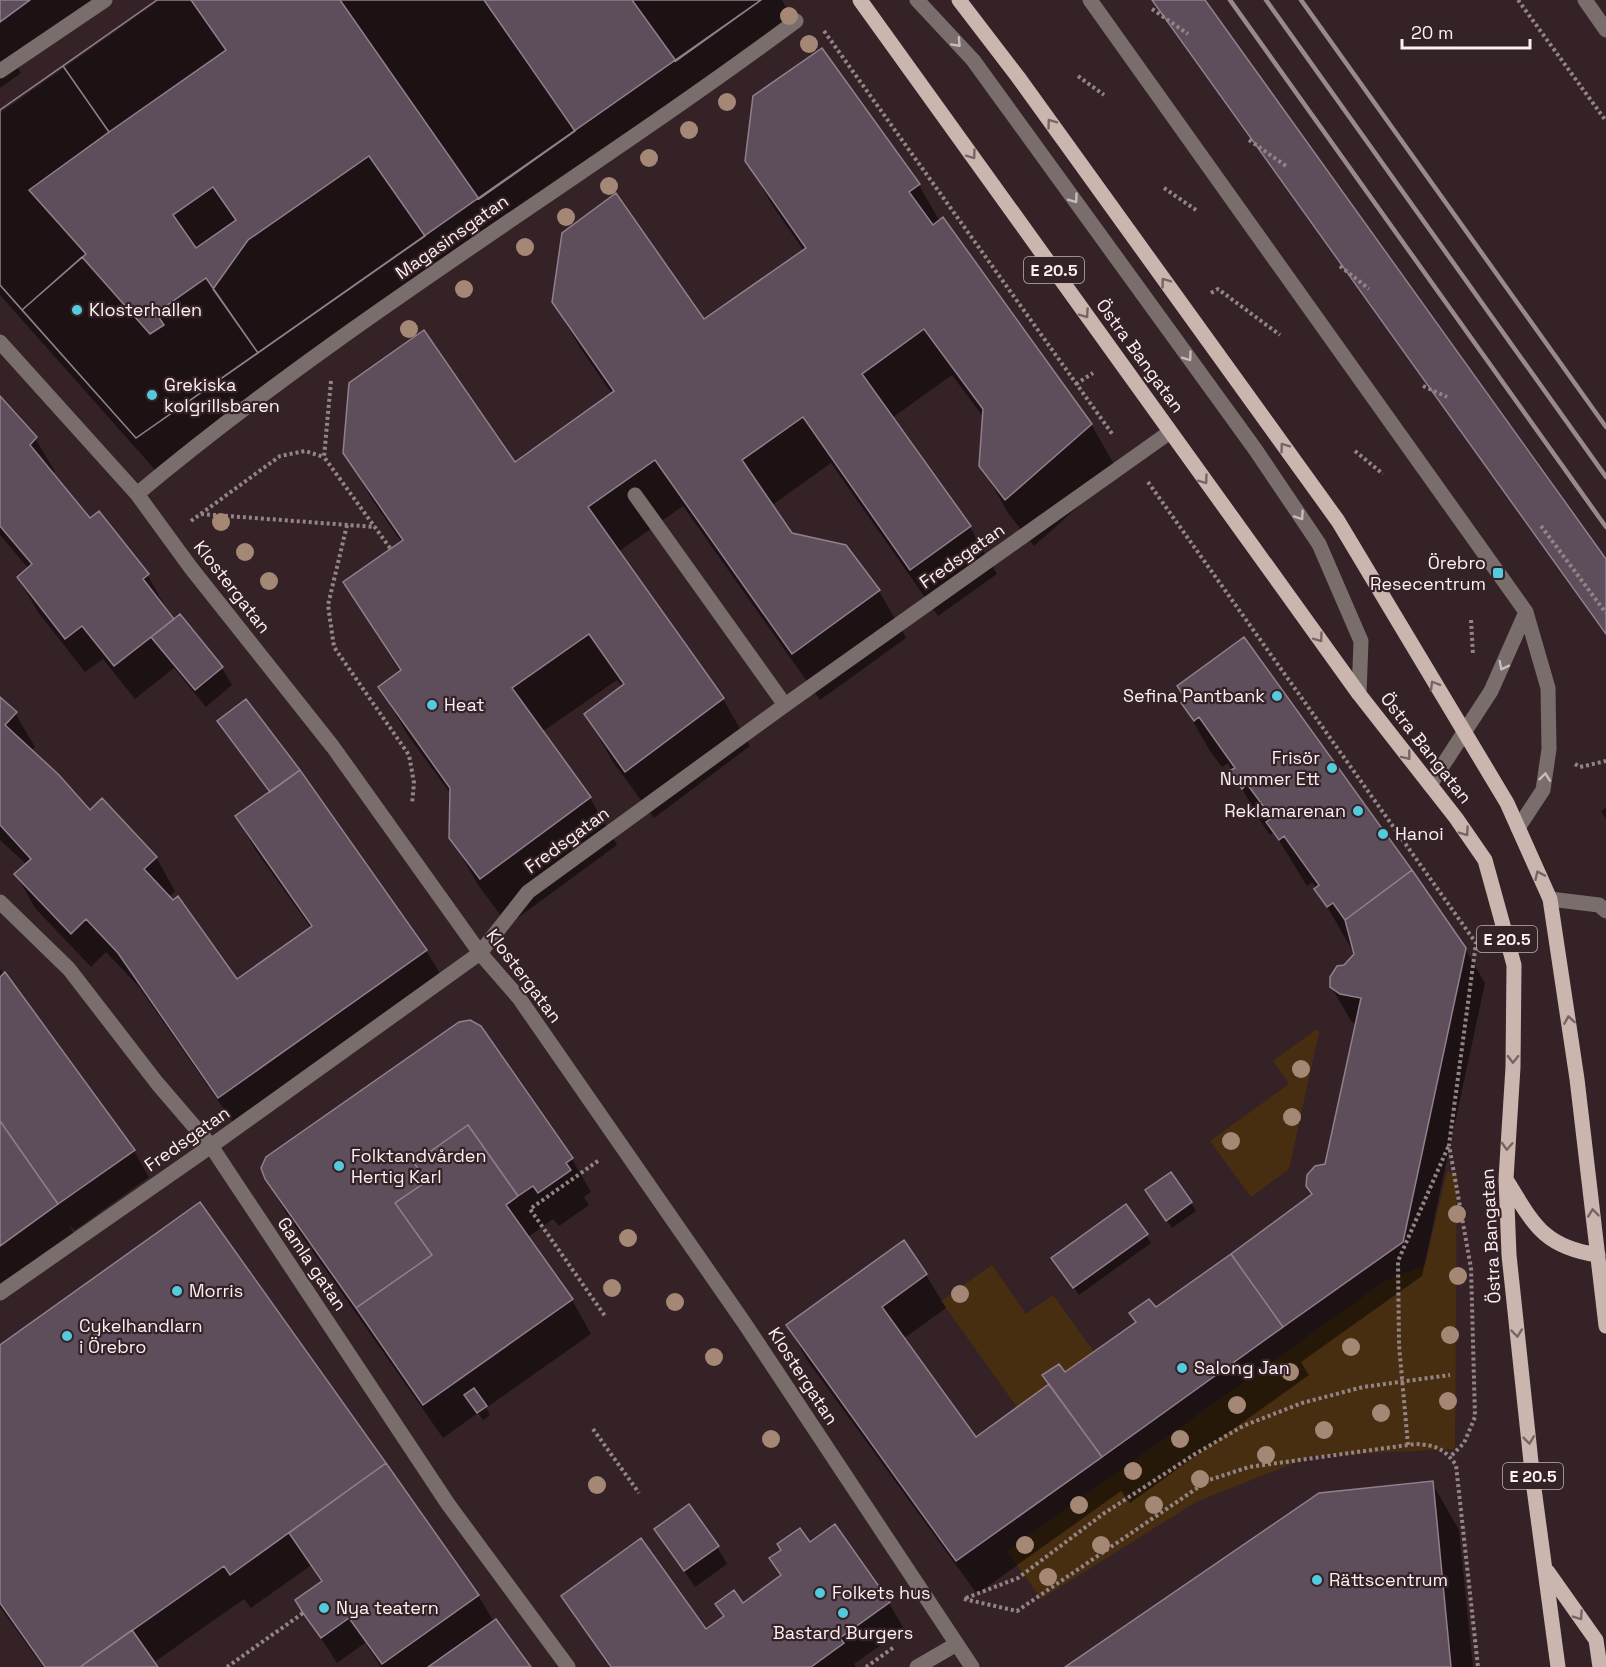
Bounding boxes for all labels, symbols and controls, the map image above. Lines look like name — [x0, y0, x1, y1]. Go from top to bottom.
scale bar — [1402, 12, 1530, 50]
text: 20 m — [1411, 21, 1454, 44]
one-way arrow — [950, 36, 961, 46]
one-way arrow — [1047, 119, 1058, 130]
one-way arrow — [965, 148, 976, 159]
street label: Magasinsgatan — [391, 189, 513, 284]
one-way arrow — [1067, 192, 1078, 203]
road number: E 20.5 — [1024, 257, 1084, 283]
one-way arrow — [1161, 277, 1172, 288]
street label: Östra Bangatan — [1091, 294, 1189, 417]
place label: Klosterhallen — [89, 298, 202, 321]
marker: Klosterhallen — [70, 303, 84, 317]
one-way arrow — [1078, 307, 1089, 318]
one-way arrow — [1181, 350, 1192, 361]
place label: Grekiska kolgrillsbaren — [164, 373, 280, 417]
marker: Grekiska kolgrillsbaren — [145, 388, 159, 402]
one-way arrow — [1280, 442, 1291, 453]
one-way arrow — [1197, 473, 1208, 484]
one-way arrow — [1293, 509, 1304, 520]
street label: Fredsgatan — [915, 518, 1009, 593]
street label: Klostergatan — [189, 536, 276, 638]
place label: Örebro Resecentrum — [1370, 551, 1486, 595]
marker: Örebro Resecentrum — [1491, 566, 1505, 580]
one-way arrow — [1311, 631, 1322, 642]
one-way arrow — [1499, 660, 1510, 670]
one-way arrow — [1430, 681, 1441, 691]
place label: Sefina Pantbank — [1123, 684, 1265, 707]
street label: Östra Bangatan — [1376, 687, 1477, 808]
marker: Sefina Pantbank — [1270, 689, 1284, 703]
place label: Heat — [444, 693, 485, 716]
marker: Heat — [425, 698, 439, 712]
place label: Frisör Nummer Ett — [1220, 746, 1320, 790]
one-way arrow — [1400, 749, 1411, 760]
marker: Frisör Nummer Ett — [1325, 761, 1339, 775]
one-way arrow — [1538, 773, 1551, 782]
place label: Reklamarenan — [1224, 799, 1346, 822]
street label: Fredsgatan — [520, 801, 613, 878]
marker: Reklamarenan — [1351, 804, 1365, 818]
place label: Hanoi — [1395, 822, 1444, 845]
one-way arrow — [1458, 825, 1469, 836]
marker: Hanoi — [1376, 827, 1390, 841]
one-way arrow — [1535, 870, 1547, 881]
street label: Klostergatan — [482, 924, 567, 1027]
road number: E 20.5 — [1477, 926, 1537, 952]
one-way arrow — [1563, 1015, 1575, 1024]
one-way arrow — [1507, 1054, 1519, 1063]
street label: Fredsgatan — [140, 1101, 234, 1176]
one-way arrow — [1501, 1141, 1514, 1150]
place label: Folktandvården Hertig Karl — [351, 1144, 487, 1188]
marker: Folktandvården Hertig Karl — [332, 1159, 346, 1173]
street label: Östra Bangatan — [1475, 1168, 1506, 1304]
one-way arrow — [1587, 1209, 1600, 1218]
street label: Gamla gatan — [273, 1213, 352, 1315]
place label: Morris — [189, 1279, 243, 1302]
marker: Morris — [170, 1284, 184, 1298]
place label: Cykelhandlarn i Örebro — [79, 1314, 202, 1358]
street label: Klostergatan — [763, 1323, 844, 1429]
one-way arrow — [1510, 1328, 1522, 1338]
marker: Cykelhandlarn i Örebro — [60, 1329, 74, 1343]
place label: Salong Jan — [1194, 1356, 1290, 1379]
marker: Salong Jan — [1175, 1361, 1189, 1375]
one-way arrow — [1522, 1435, 1534, 1445]
road number: E 20.5 — [1503, 1463, 1563, 1489]
place label: Rättscentrum — [1329, 1568, 1448, 1591]
marker: Rättscentrum — [1310, 1573, 1324, 1587]
place label: Folkets hus — [832, 1581, 930, 1604]
marker: Folkets hus — [813, 1586, 827, 1600]
place label: Nya teatern — [336, 1596, 439, 1619]
marker: Nya teatern — [317, 1601, 331, 1615]
marker: Bastard Burgers — [836, 1606, 850, 1620]
one-way arrow — [1572, 1609, 1583, 1620]
place label: Bastard Burgers — [773, 1621, 913, 1644]

